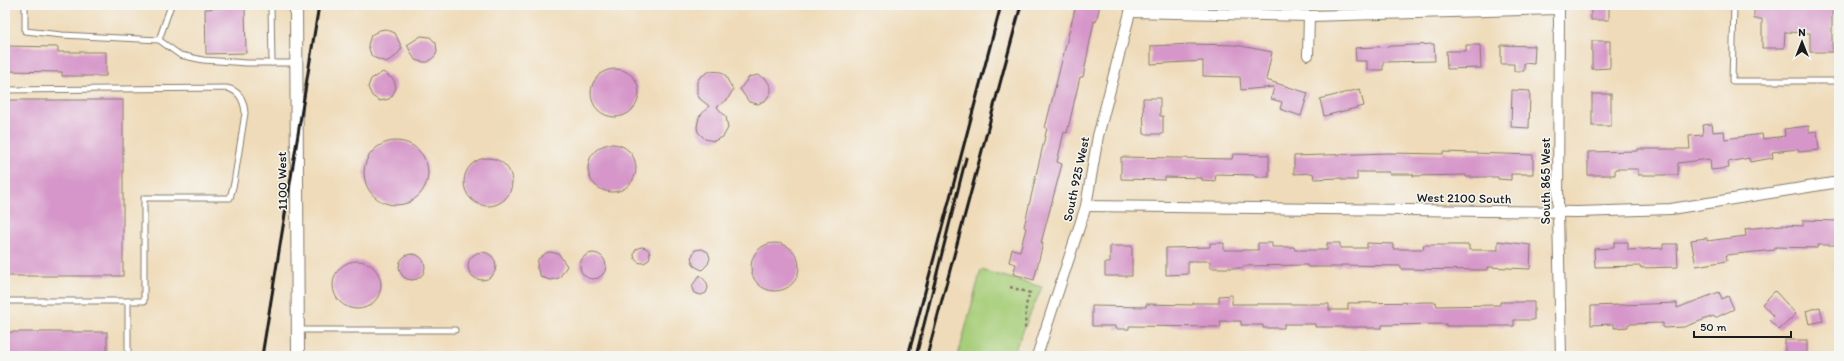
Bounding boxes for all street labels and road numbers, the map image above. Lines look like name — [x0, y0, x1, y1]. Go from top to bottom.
street label: South 925 West — [1060, 135, 1092, 223]
street label: South 865 West — [1538, 137, 1553, 224]
street label: 1100 West — [274, 151, 290, 210]
street label: West 2100 South — [1416, 190, 1512, 206]

